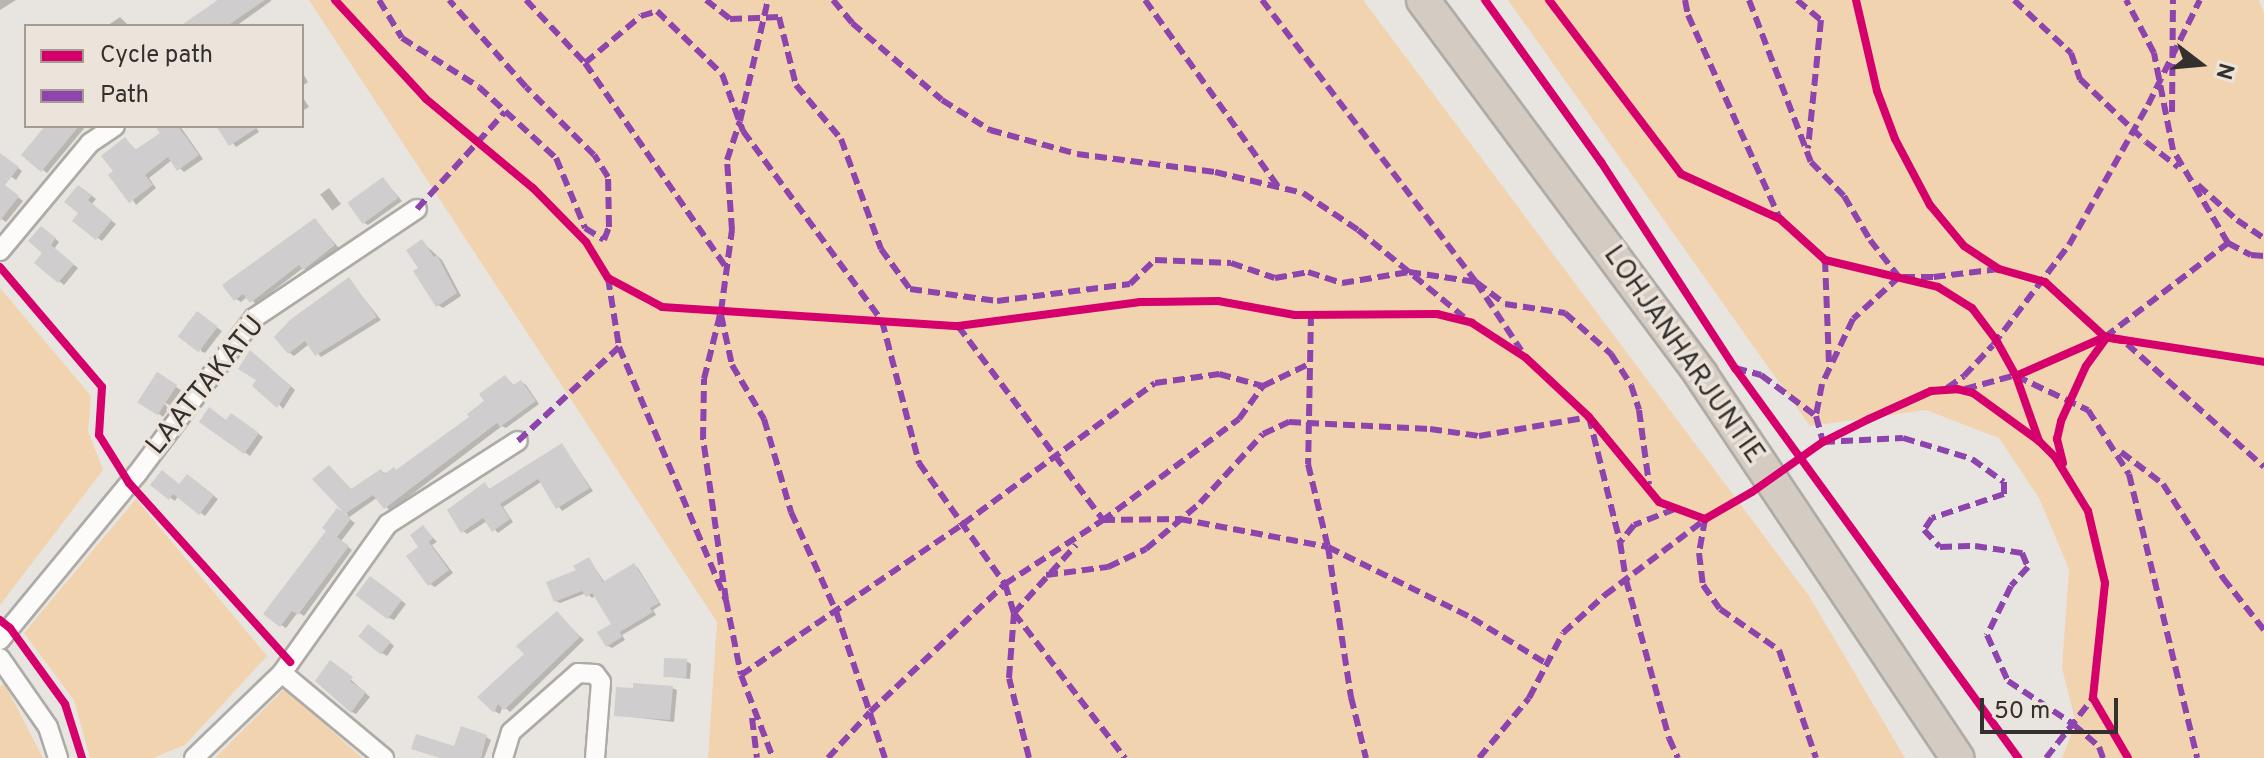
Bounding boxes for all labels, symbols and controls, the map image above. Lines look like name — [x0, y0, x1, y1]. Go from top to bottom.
legend — [24, 24, 304, 128]
north arrow — [2160, 24, 2240, 104]
text: Cycle path — [100, 41, 213, 71]
text: N — [2208, 59, 2239, 82]
text: Path — [100, 81, 149, 111]
street label: LOHJANHARJUNTIE — [1595, 240, 1771, 470]
street label: LAATTAKATU — [140, 310, 272, 462]
scale bar — [1984, 682, 2122, 732]
text: 50 m — [1994, 697, 2050, 727]

